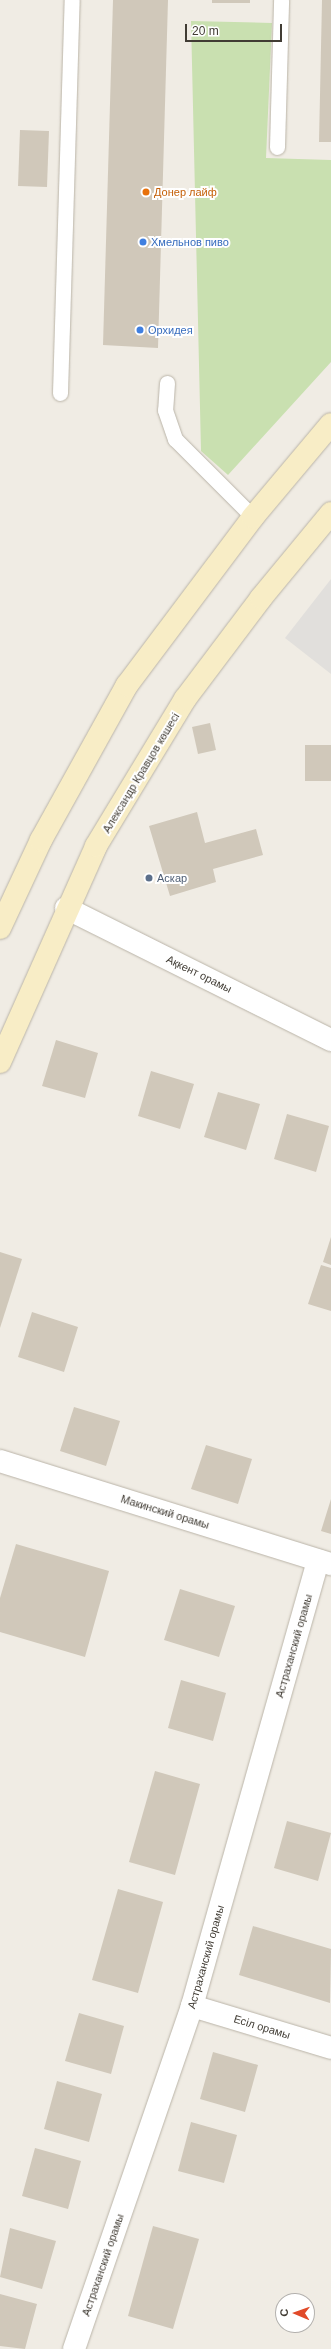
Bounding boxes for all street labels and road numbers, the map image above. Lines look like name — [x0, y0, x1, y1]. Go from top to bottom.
street label: Александр Кравцов көшесі — [100, 711, 182, 835]
street label: Ақкент орамы — [164, 952, 234, 996]
street label: Макинский орамы — [119, 1492, 211, 1532]
street label: Астраханский орамы — [273, 1593, 315, 1699]
street label: Астраханский орамы — [185, 1904, 227, 2010]
street label: Есіл орамы — [232, 2012, 292, 2042]
street label: Астраханский орамы — [79, 2212, 127, 2318]

